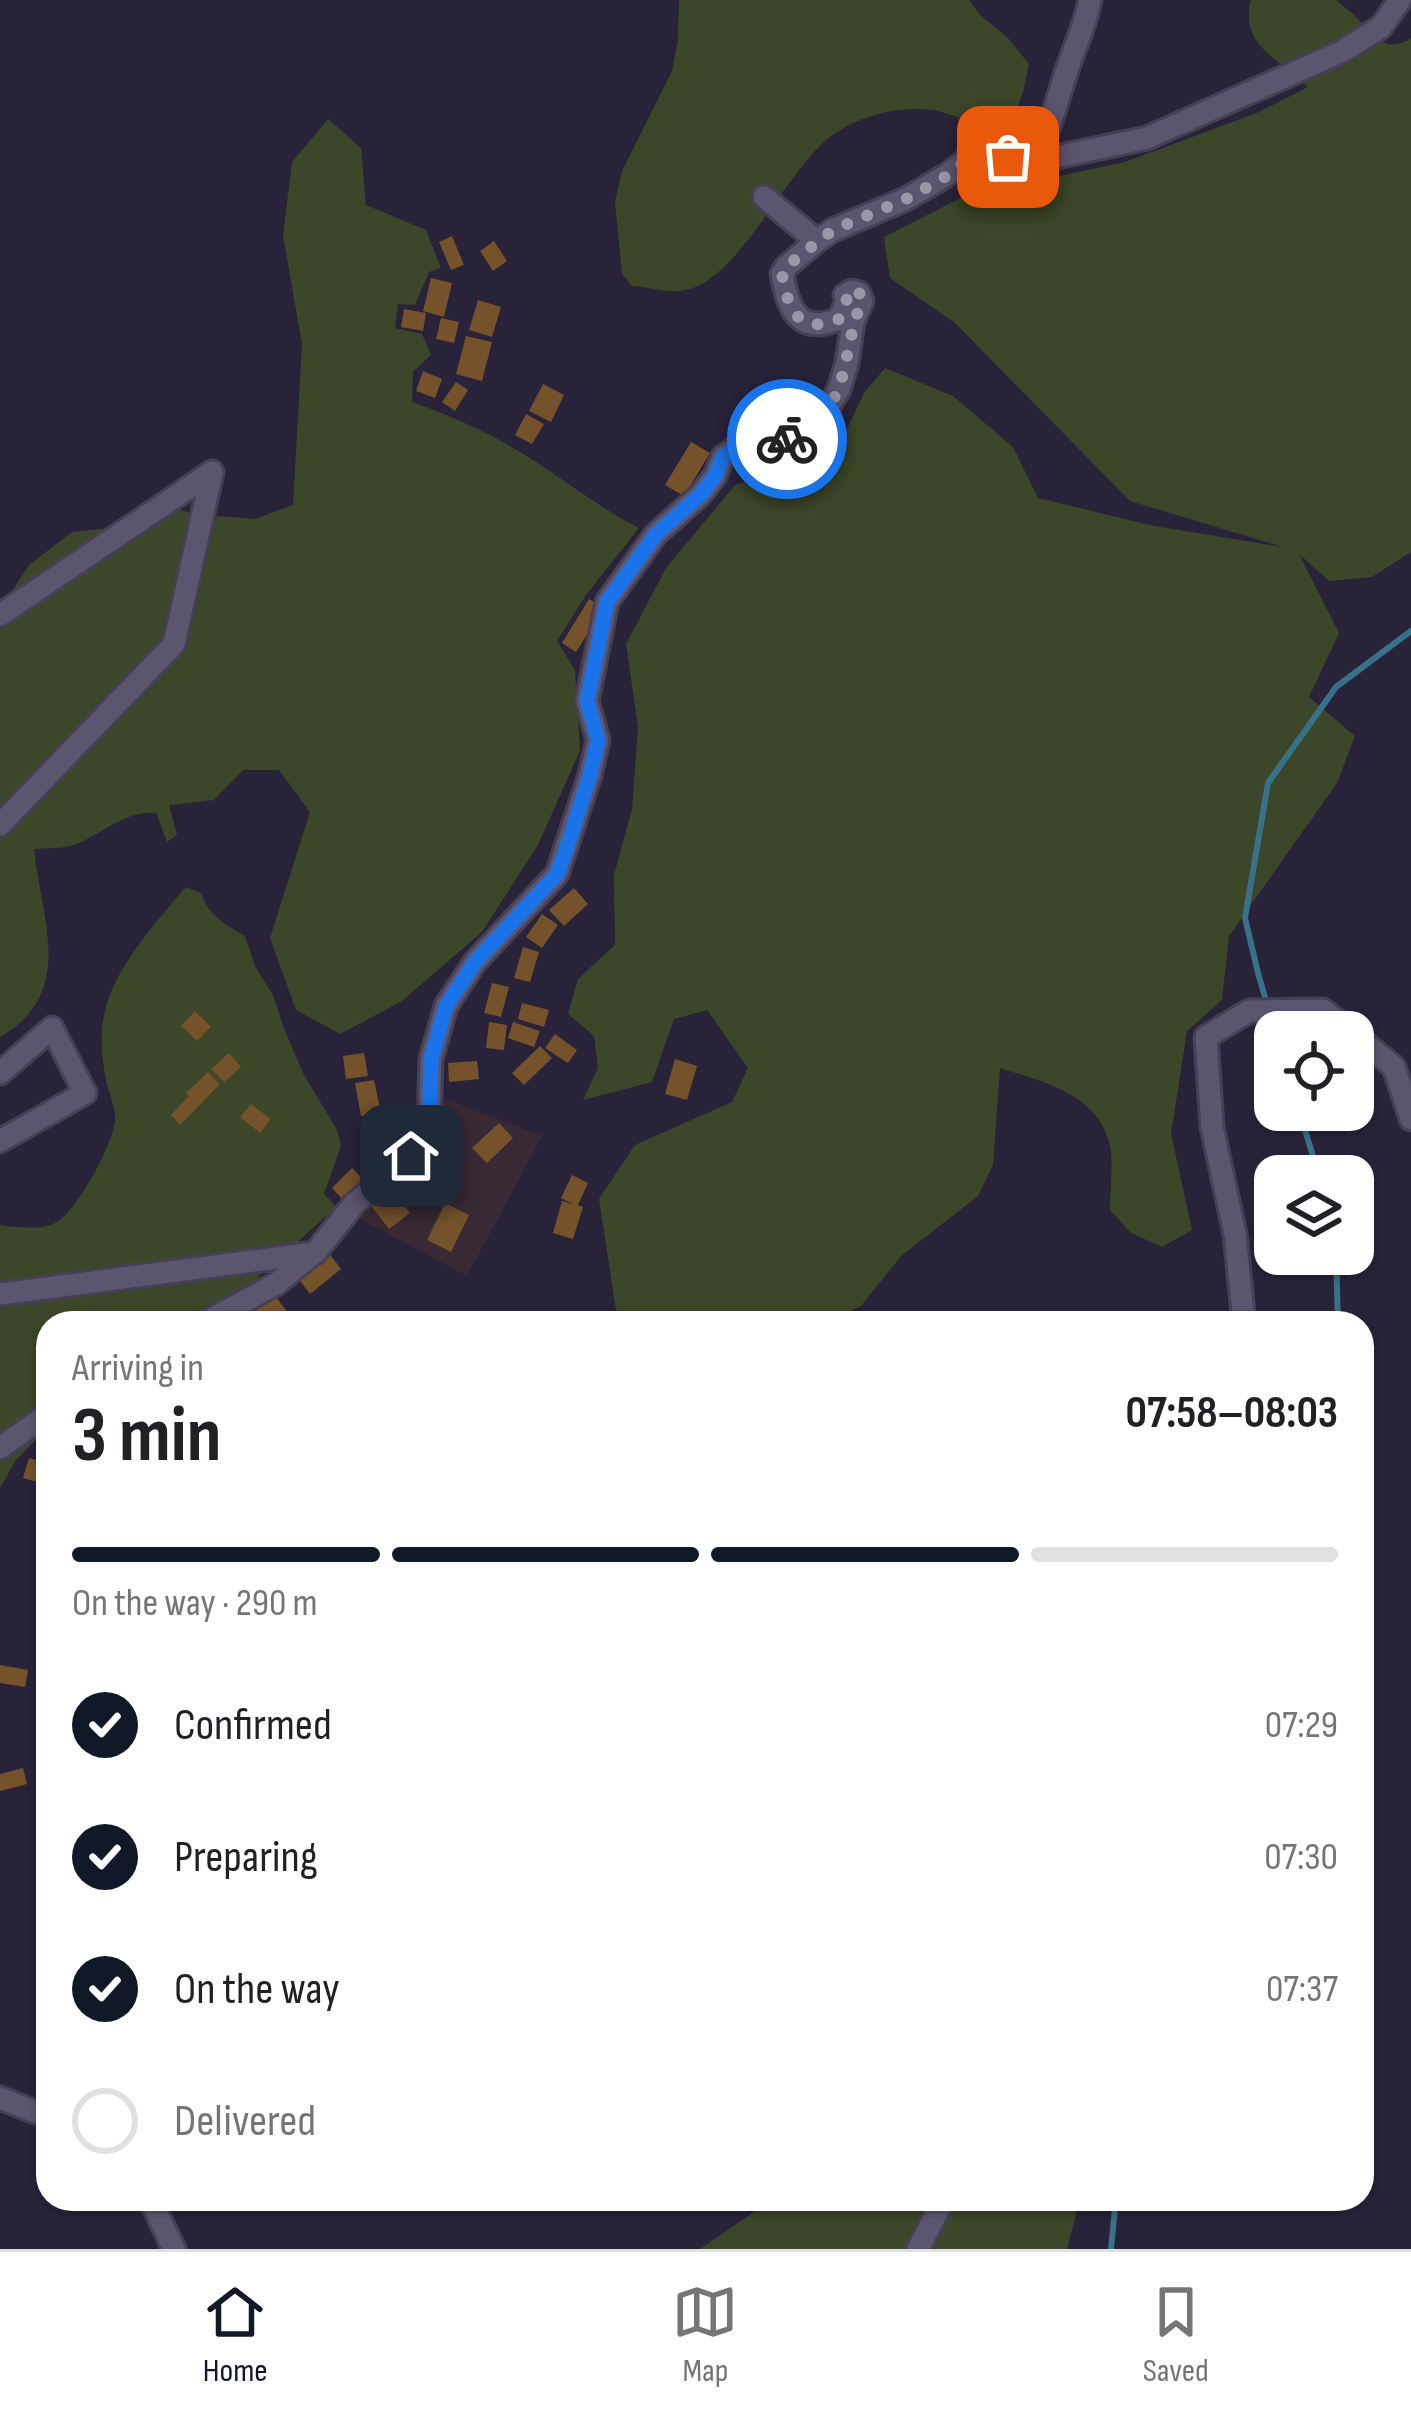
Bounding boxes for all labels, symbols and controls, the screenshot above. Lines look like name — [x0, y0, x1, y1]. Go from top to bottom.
pin — [957, 106, 1059, 208]
icon: bag — [975, 124, 1041, 190]
courier — [727, 379, 847, 499]
icon: bike — [754, 406, 820, 472]
map controls — [1254, 1011, 1374, 1275]
button: locate — [1254, 1011, 1374, 1131]
pin — [360, 1105, 462, 1207]
icon: home — [378, 1123, 444, 1189]
button: layers — [1254, 1155, 1374, 1275]
text: Arriving in — [72, 1345, 204, 1392]
text: 07:58–08:03 — [1126, 1386, 1338, 1441]
text: 3 min — [72, 1390, 221, 1483]
text: On the way · 290 m — [72, 1580, 318, 1627]
icon: check — [72, 1692, 138, 1758]
text: Confirmed — [174, 1698, 332, 1753]
text: 07:29 — [1265, 1702, 1338, 1749]
icon: check — [72, 1824, 138, 1890]
text: Preparing — [174, 1830, 318, 1885]
text: 07:30 — [1264, 1834, 1338, 1881]
icon: check — [72, 1956, 138, 2022]
text: On the way — [174, 1962, 340, 2017]
text: 07:37 — [1266, 1966, 1338, 2013]
text: Delivered — [174, 2094, 316, 2149]
tab: Home — [202, 2279, 268, 2391]
tab: Map — [672, 2279, 738, 2391]
tab: Saved — [1143, 2279, 1209, 2391]

